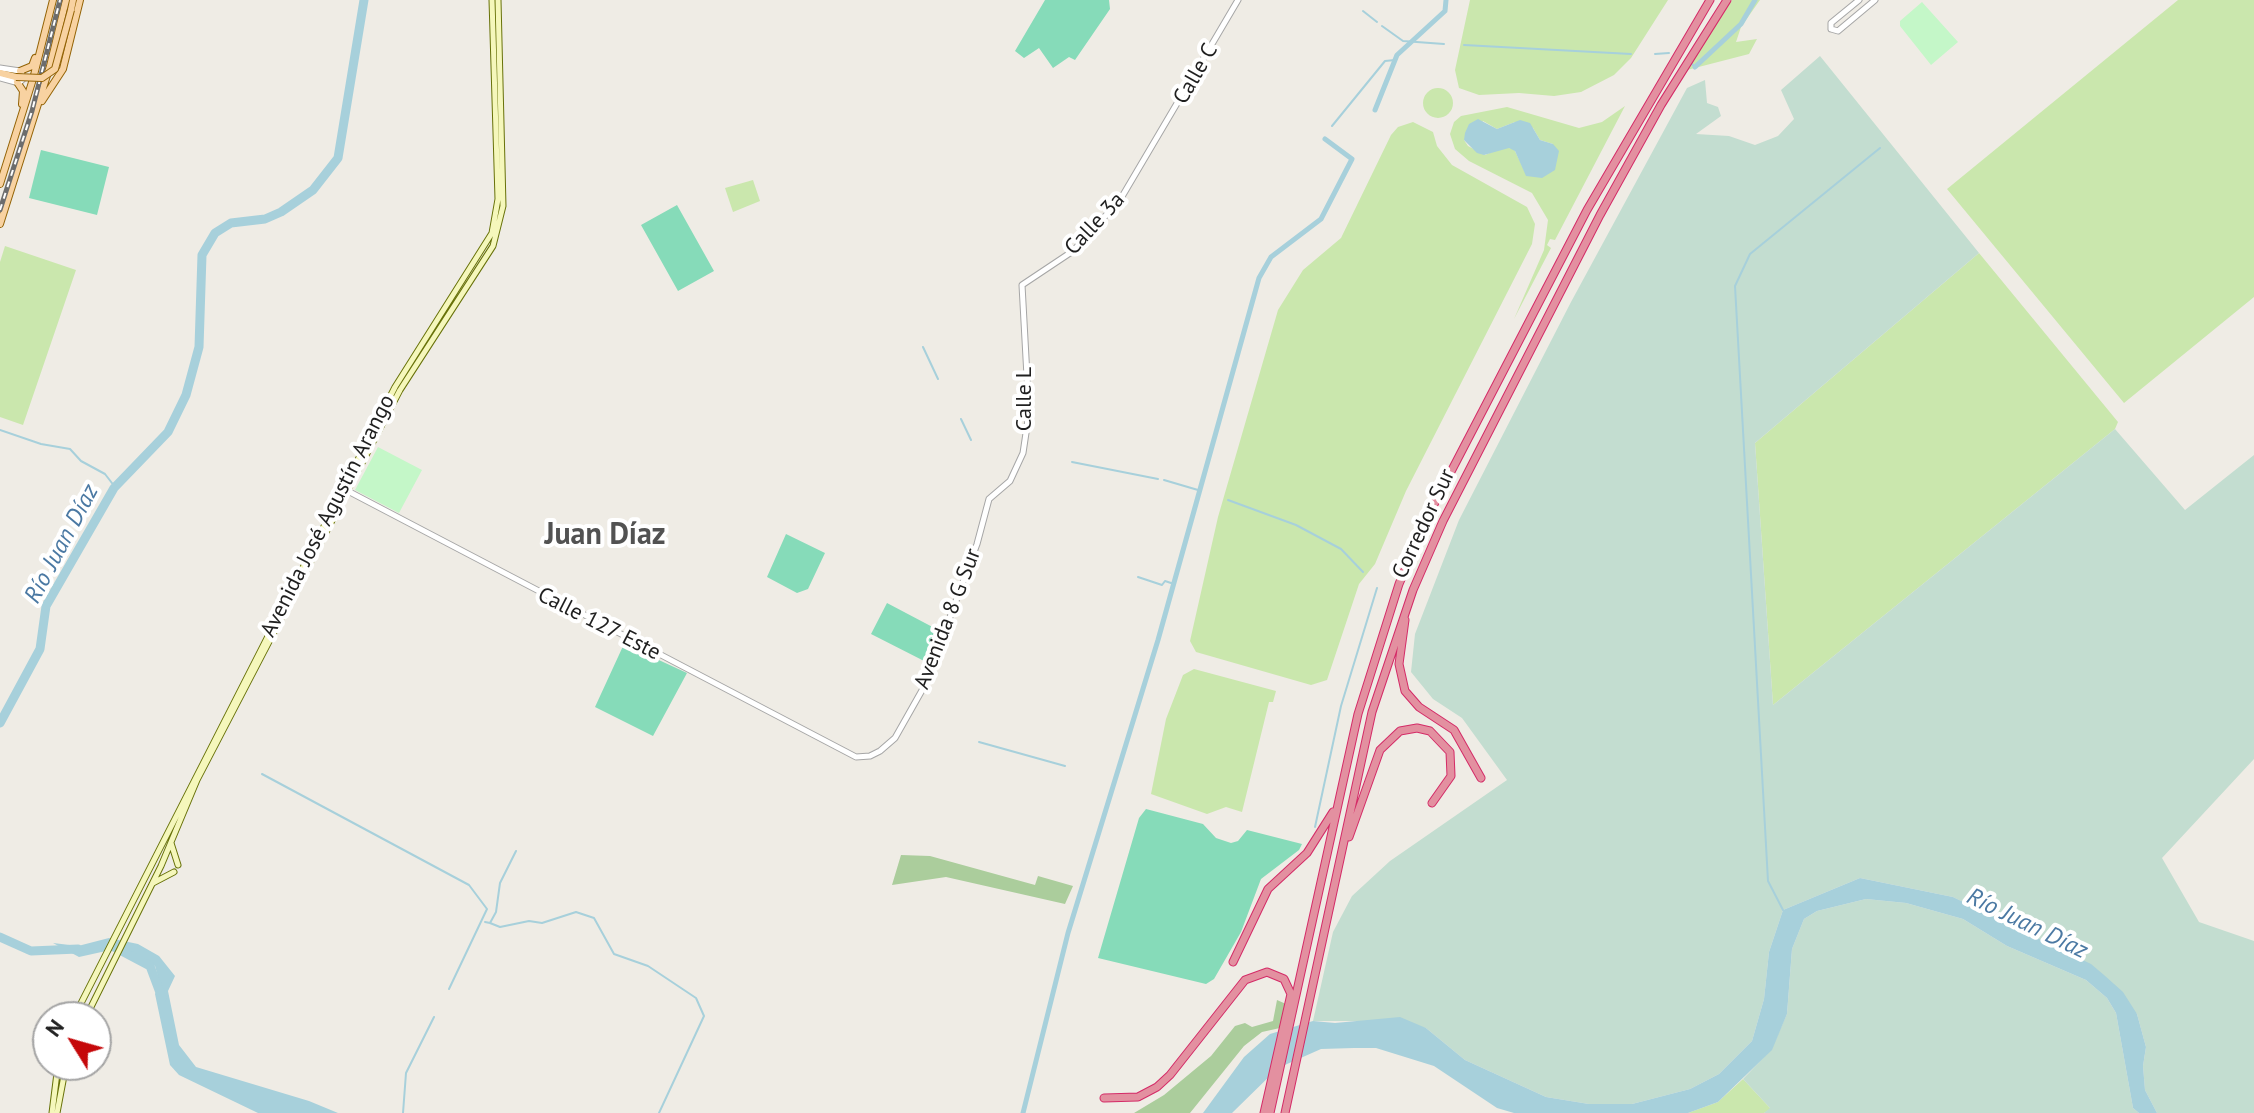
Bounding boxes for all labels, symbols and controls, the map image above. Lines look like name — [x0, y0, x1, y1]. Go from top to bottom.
street label: Calle C — [1168, 39, 1224, 109]
street label: Calle 3a — [1059, 187, 1131, 261]
street label: Calle L — [1012, 367, 1038, 431]
street label: Avenida José Agustín Arango — [255, 390, 401, 642]
street label: Corredor Sur — [1387, 465, 1461, 583]
water label: Río Juan Díaz — [19, 480, 105, 608]
district label: Juan Díaz — [544, 517, 666, 553]
street label: Avenida 8 G Sur — [909, 545, 987, 693]
street label: Calle 127 Este — [533, 582, 665, 666]
water label: Río Juan Díaz — [1962, 882, 2092, 966]
north arrow — [32, 1001, 112, 1081]
text: N — [39, 1014, 70, 1042]

